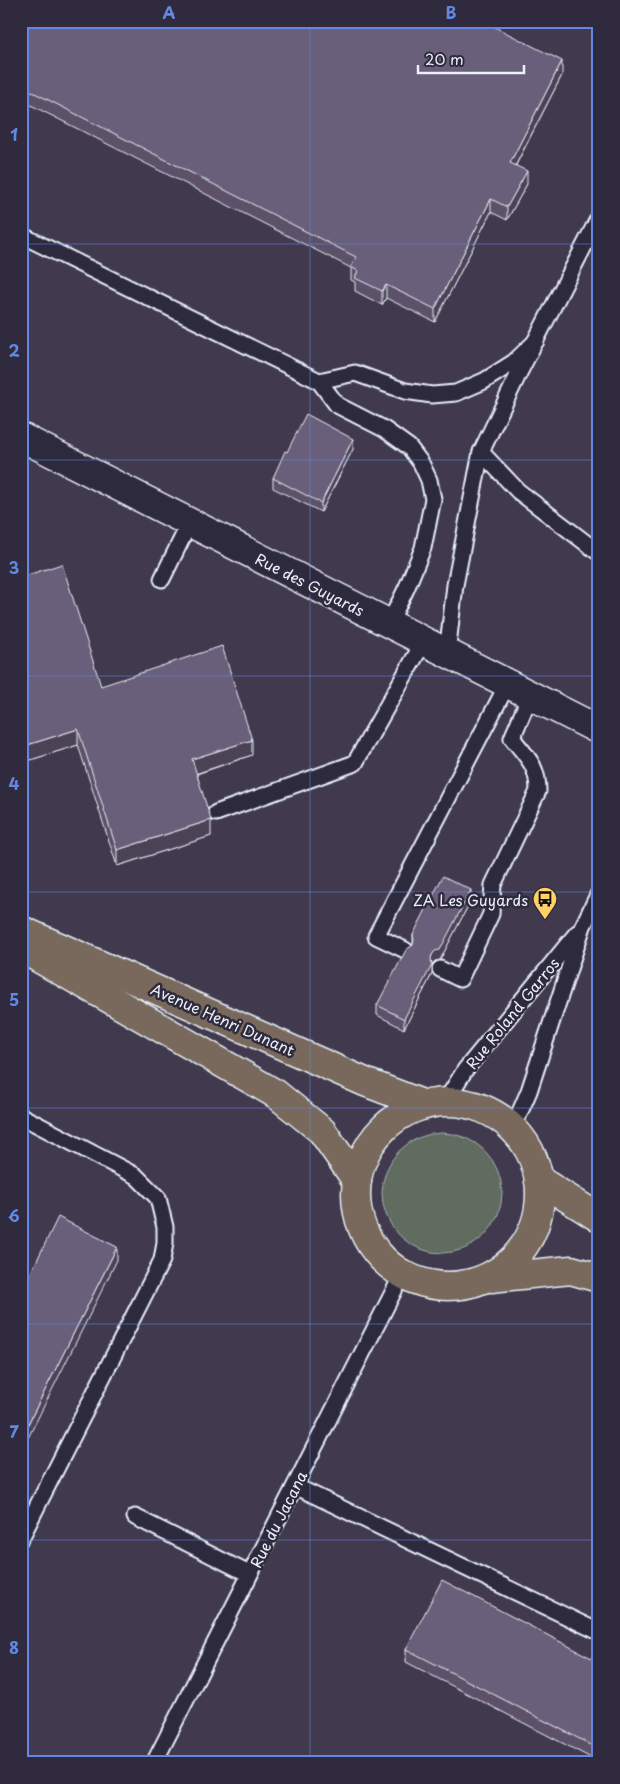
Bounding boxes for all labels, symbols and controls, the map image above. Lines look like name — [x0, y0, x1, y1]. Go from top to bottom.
text: A — [163, 0, 176, 24]
text: B — [446, 0, 457, 24]
scale bar — [418, 42, 524, 74]
text: 20 m — [425, 47, 464, 70]
text: 1 — [10, 122, 18, 146]
text: 2 — [8, 338, 20, 362]
street label: Rue des Guyards — [252, 547, 369, 621]
text: 3 — [9, 555, 19, 579]
text: 4 — [9, 771, 20, 795]
bus stop icon: ZA Les Guyards — [532, 886, 558, 920]
place label: ZA Les Guyards — [413, 888, 528, 911]
street label: Rue Roland Garros — [460, 952, 564, 1074]
street label: Avenue Henri Dunant — [148, 977, 298, 1061]
text: 5 — [9, 987, 19, 1011]
text: 6 — [8, 1203, 20, 1227]
text: 7 — [9, 1419, 19, 1443]
street label: Rue du Jacana — [244, 1466, 313, 1572]
text: 8 — [9, 1635, 19, 1659]

